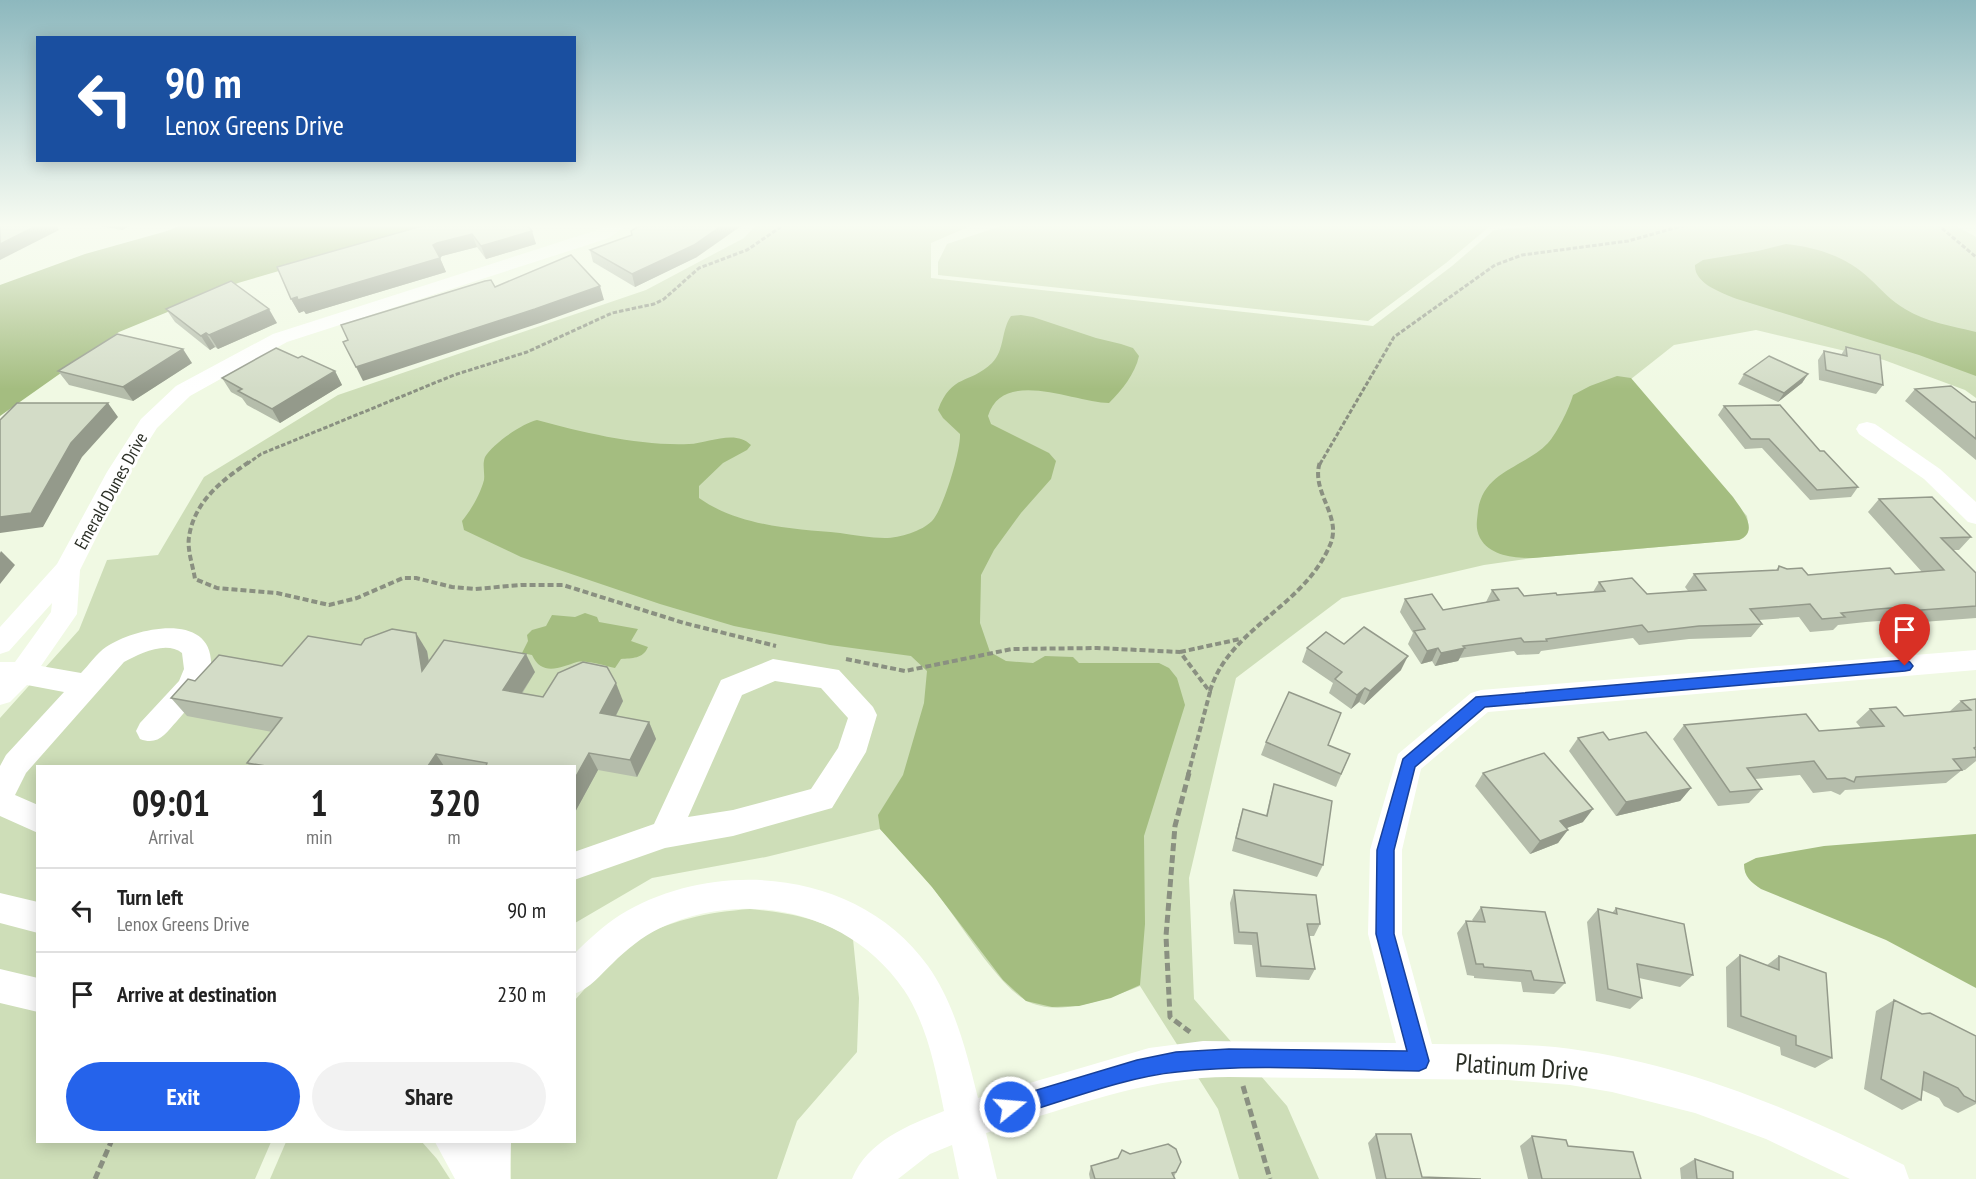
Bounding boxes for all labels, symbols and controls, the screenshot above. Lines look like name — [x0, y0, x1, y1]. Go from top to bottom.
text: 90 m — [165, 55, 242, 110]
icon: left — [66, 60, 144, 138]
text: Lenox Greens Drive — [165, 108, 344, 142]
street label: Emerald Dunes Drive — [69, 428, 152, 553]
pin — [1879, 604, 1930, 666]
icon: arrive — [1888, 613, 1921, 646]
text: 09:01 — [132, 779, 210, 826]
text: 1 — [310, 779, 328, 826]
text: 320 — [428, 779, 480, 826]
text: Arrival — [148, 824, 194, 850]
text: min — [306, 824, 332, 850]
text: m — [448, 824, 461, 850]
text: Turn left — [117, 883, 183, 911]
icon: left — [66, 894, 99, 927]
text: 90 m — [507, 896, 546, 924]
text: Lenox Greens Drive — [117, 911, 250, 937]
icon: arrive — [66, 978, 99, 1011]
text: Arrive at destination — [117, 980, 277, 1008]
text: 230 m — [497, 980, 546, 1008]
street label: Platinum Drive — [1454, 1045, 1590, 1088]
button: Exit — [66, 1062, 300, 1131]
button: Share — [312, 1062, 546, 1131]
position arrow — [978, 1075, 1042, 1139]

